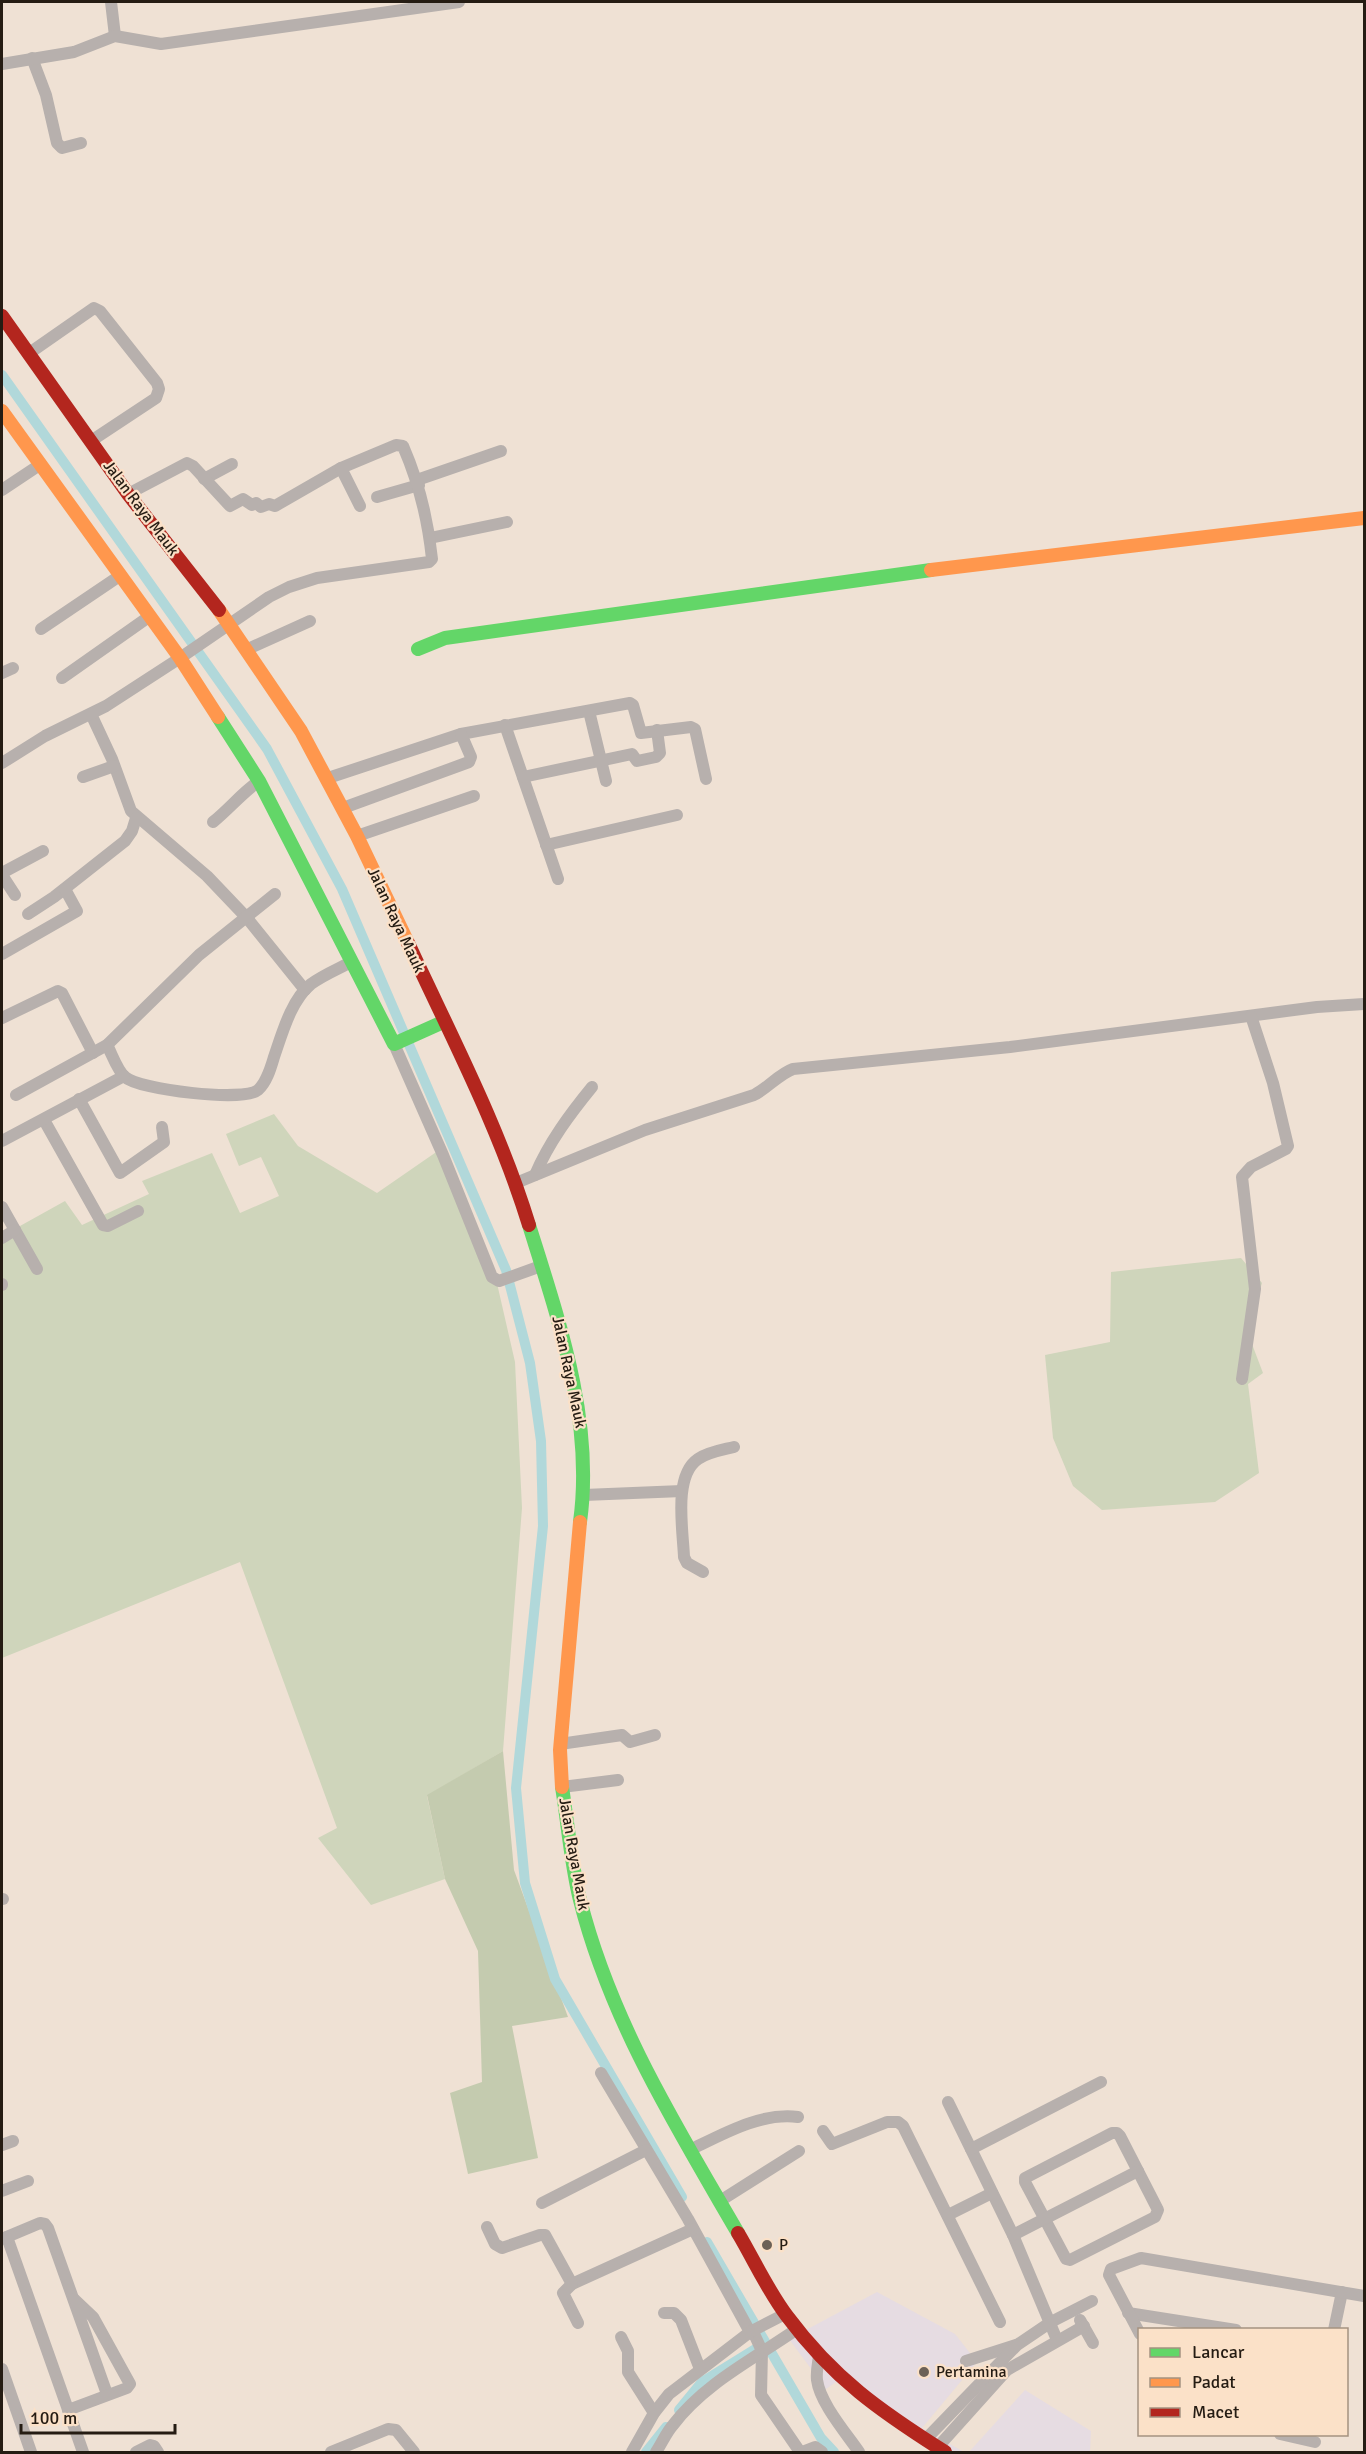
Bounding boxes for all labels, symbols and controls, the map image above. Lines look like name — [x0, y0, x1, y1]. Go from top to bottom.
street label: Jalan Raya Mauk — [99, 456, 183, 560]
street label: Jalan Raya Mauk — [363, 864, 429, 976]
street label: Jalan Raya Mauk — [547, 1314, 591, 1430]
street label: Jalan Raya Mauk — [554, 1796, 594, 1912]
place label: P — [779, 2235, 788, 2255]
marker: P — [760, 2238, 774, 2252]
legend — [1138, 2328, 1348, 2436]
text: Lancar — [1192, 2341, 1245, 2363]
place label: Pertamina — [936, 2362, 1007, 2382]
marker: Pertamina — [917, 2365, 931, 2379]
text: Padat — [1192, 2371, 1236, 2393]
scale bar — [21, 2397, 176, 2435]
text: Macet — [1192, 2401, 1239, 2423]
text: 100 m — [30, 2407, 77, 2429]

